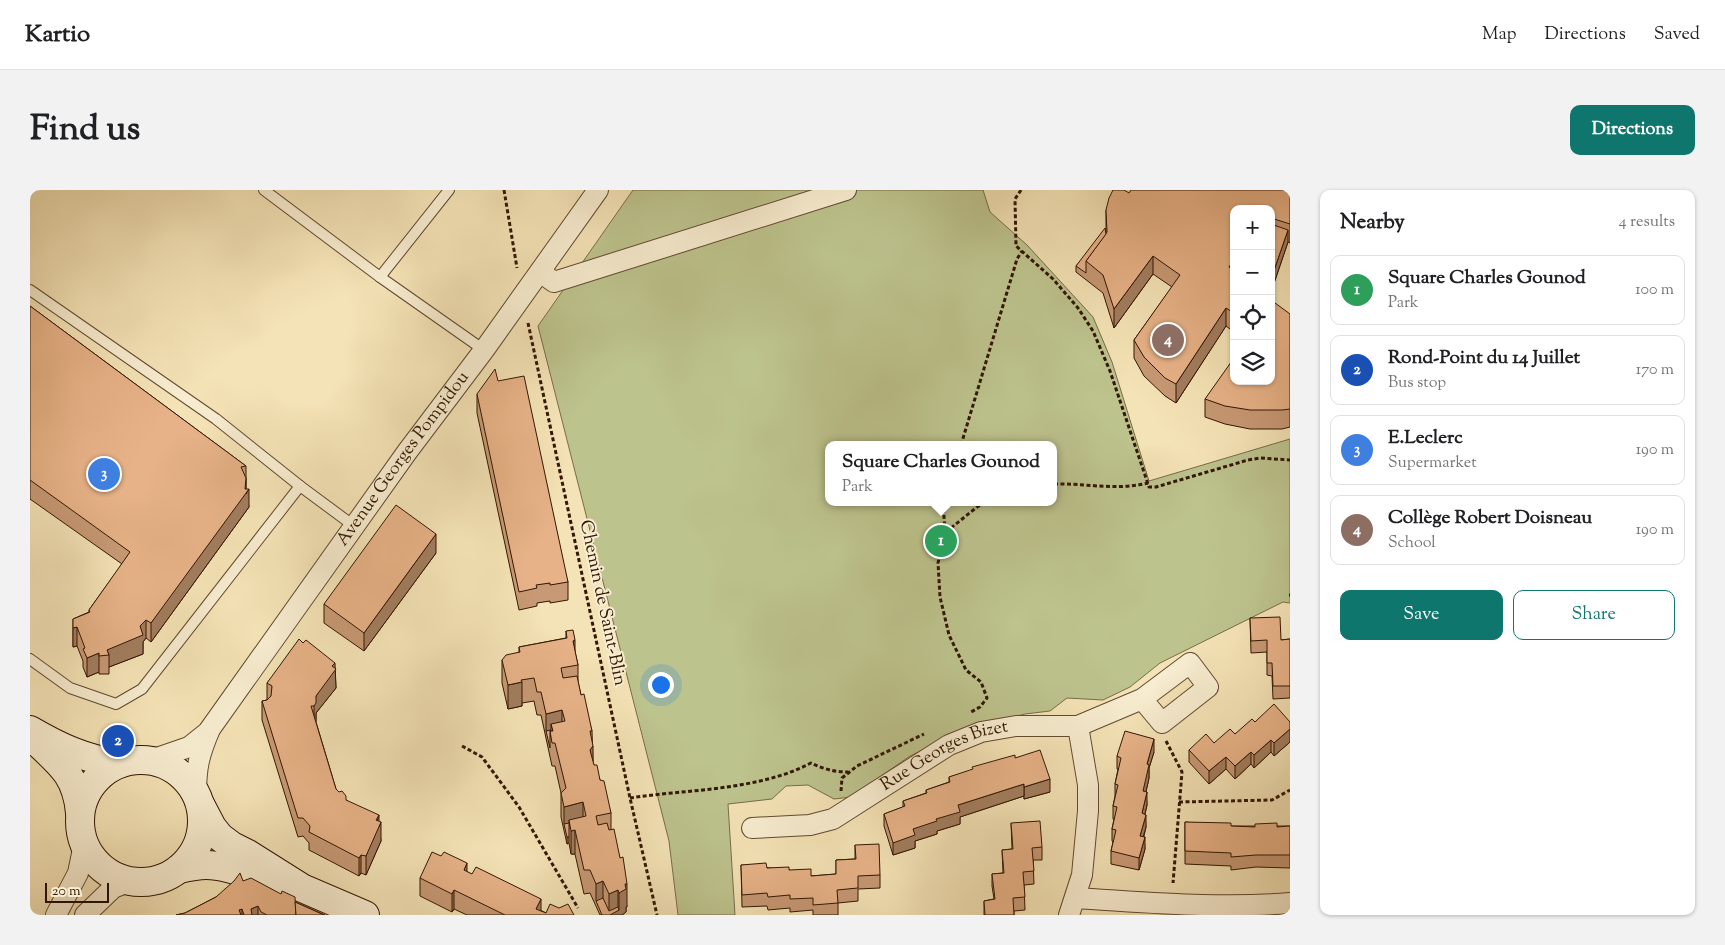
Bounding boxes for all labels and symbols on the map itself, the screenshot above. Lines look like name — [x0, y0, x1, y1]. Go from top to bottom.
pin: 4 — [1152, 321, 1184, 359]
street label: Avenue Georges Pompidou — [331, 366, 476, 552]
pin: 3 — [88, 455, 120, 493]
street label: Chemin de Saint-Blin — [572, 518, 632, 689]
pin: 1 — [925, 522, 957, 560]
your location — [648, 672, 674, 698]
street label: Rue Georges Bizet — [876, 715, 1010, 798]
pin: 2 — [102, 722, 134, 760]
scale bar — [45, 880, 109, 903]

